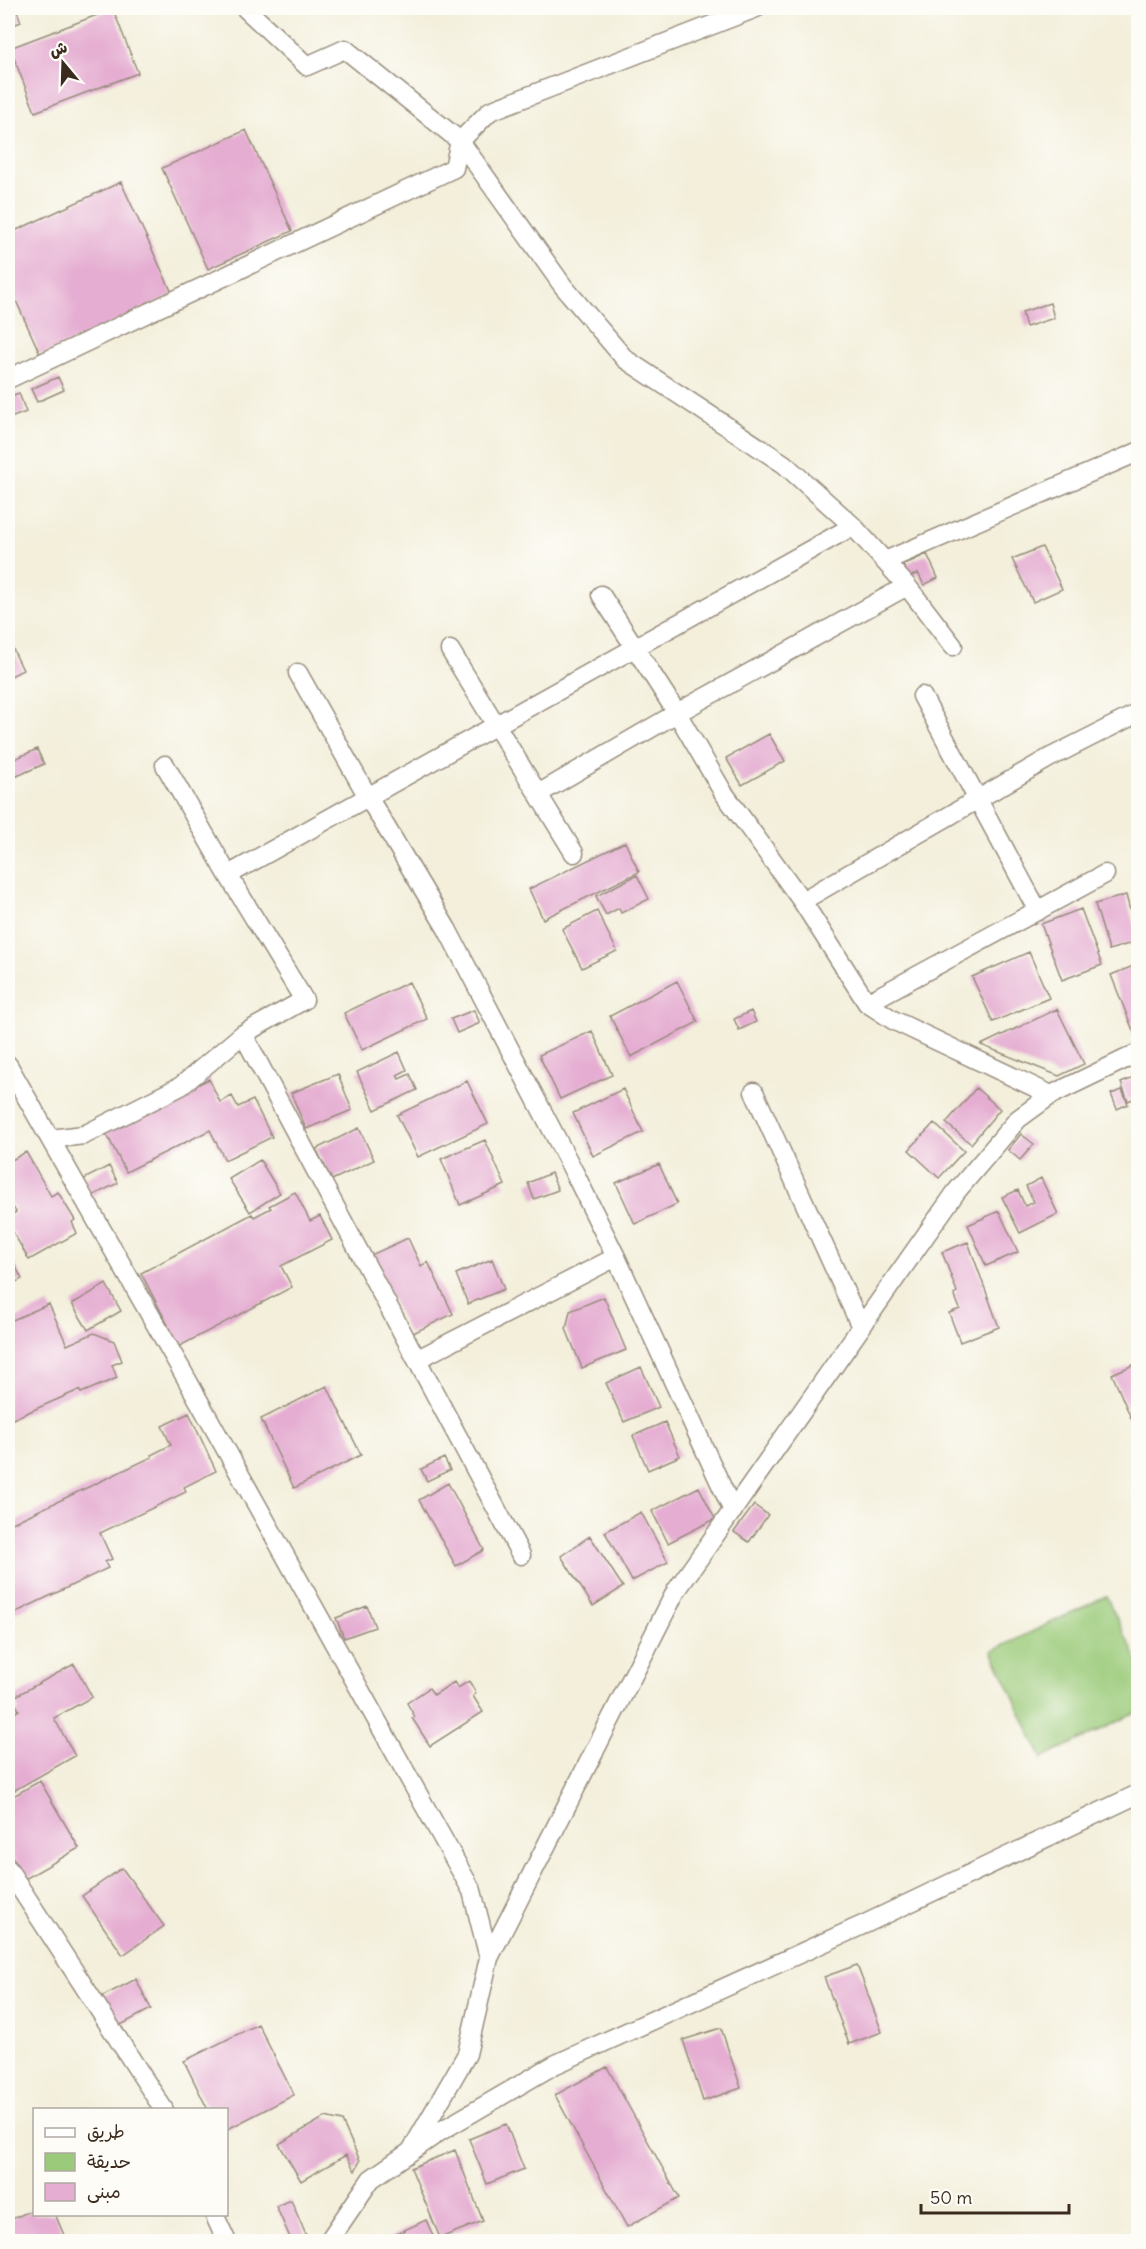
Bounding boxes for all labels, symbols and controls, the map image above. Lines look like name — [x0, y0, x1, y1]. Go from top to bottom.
north arrow — [33, 33, 93, 93]
text: ش — [47, 36, 70, 61]
legend — [33, 2108, 228, 2216]
text: طريق — [87, 2120, 125, 2143]
text: حديقة — [87, 2150, 131, 2173]
scale bar — [921, 2177, 1070, 2215]
text: مبنى — [87, 2180, 121, 2203]
text: 50 m — [930, 2186, 972, 2209]

